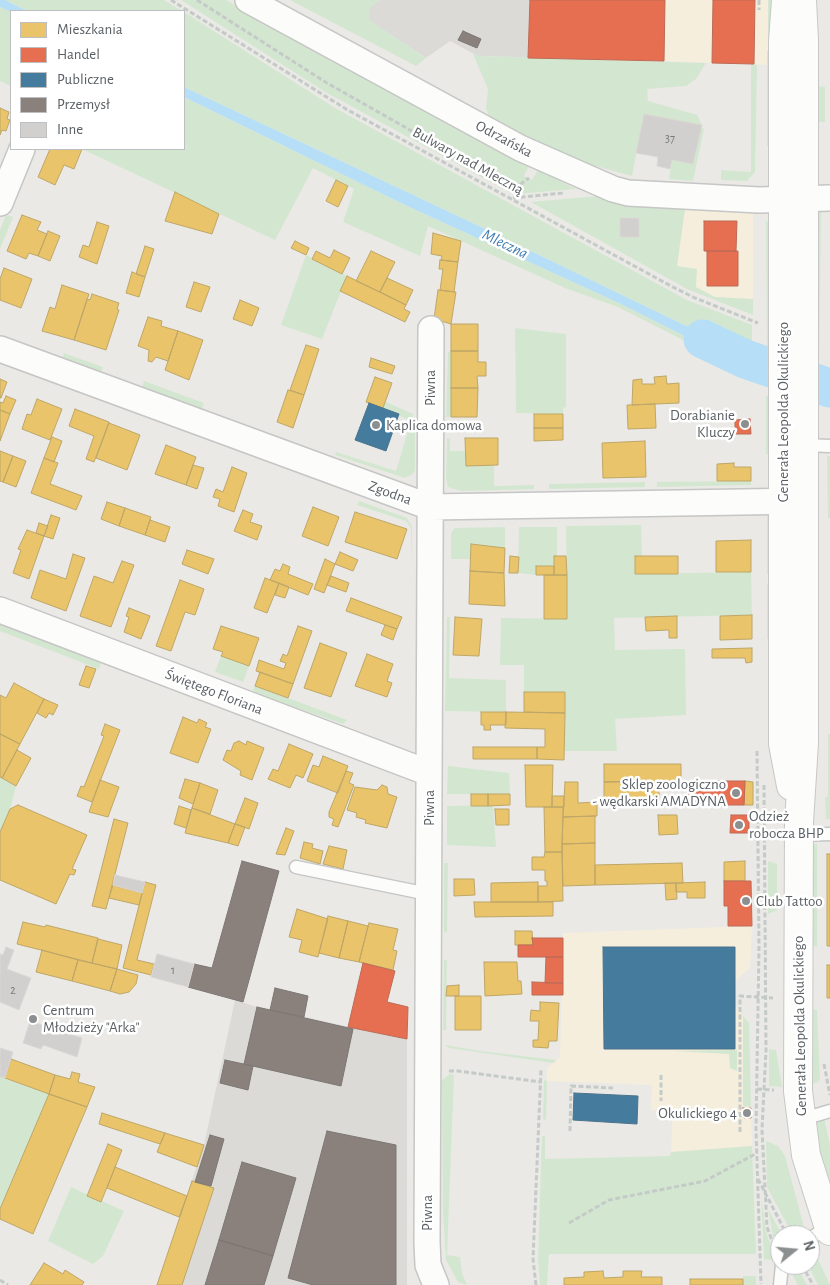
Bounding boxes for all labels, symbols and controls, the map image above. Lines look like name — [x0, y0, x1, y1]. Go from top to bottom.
legend — [10, 10, 185, 150]
text: Mieszkania — [57, 22, 123, 37]
text: Handel — [57, 47, 100, 62]
text: Publiczne — [57, 72, 114, 87]
text: Przemysł — [57, 97, 110, 112]
street label: Odrzańska — [472, 117, 536, 161]
text: Inne — [57, 122, 83, 137]
street label: Bulwary nad Mleczną — [409, 123, 527, 199]
house number: 37 — [665, 131, 675, 145]
water label: Mleczna — [479, 225, 531, 263]
street label: Generała Leopolda Okulickiego — [774, 322, 792, 502]
street label: Piwna — [421, 370, 439, 406]
place label: Dorabianie Kluczy — [670, 406, 735, 441]
place label: Kaplica domowa — [386, 416, 482, 434]
marker: Dorabianie Kluczy — [739, 418, 751, 430]
marker: Kaplica domowa — [370, 419, 382, 431]
street label: Zgodna — [366, 477, 414, 509]
street label: Świętego Floriana — [163, 665, 265, 719]
place label: Sklep zoologiczno - wędkarski AMADYNA — [592, 775, 726, 810]
marker: Sklep zoologiczno - wędkarski AMADYNA — [730, 787, 742, 799]
street label: Piwna — [420, 790, 438, 826]
place label: Odzież robocza BHP — [749, 807, 824, 842]
marker: Odzież robocza BHP — [733, 819, 745, 831]
place label: Club Tattoo — [756, 892, 823, 910]
marker: Club Tattoo — [740, 895, 752, 907]
street label: Generała Leopolda Okulickiego — [789, 936, 811, 1116]
house number: 1 — [171, 963, 175, 977]
house number: 2 — [10, 983, 16, 997]
place label: Centrum Młodzieży "Arka" — [43, 1001, 140, 1036]
marker: Centrum Młodzieży "Arka" — [27, 1013, 39, 1025]
place label: Okulickiego 4 — [658, 1104, 737, 1122]
marker: Okulickiego 4 — [741, 1107, 753, 1119]
street label: Piwna — [418, 1195, 436, 1231]
north arrow — [770, 1225, 820, 1275]
text: N — [800, 1239, 817, 1253]

